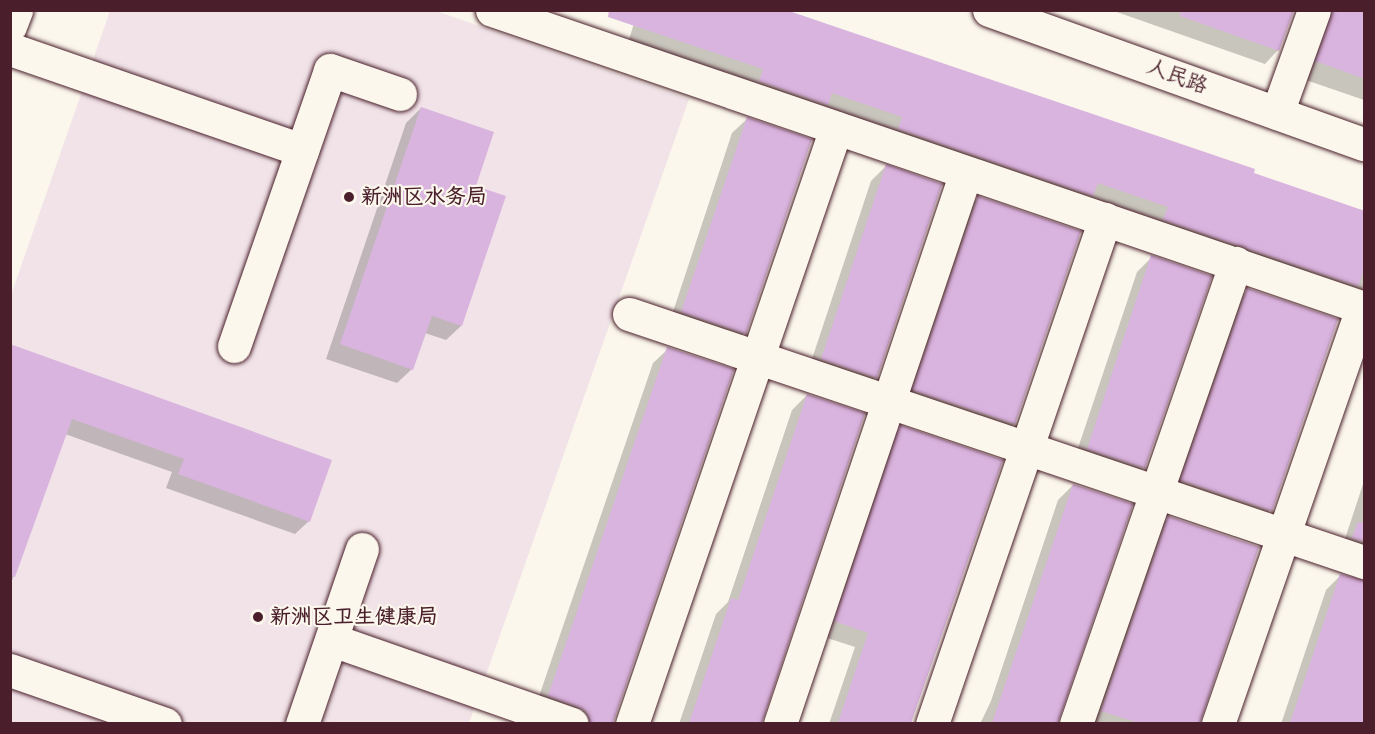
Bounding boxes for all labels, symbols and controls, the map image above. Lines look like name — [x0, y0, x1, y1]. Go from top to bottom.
street label: 人民路 — [1143, 54, 1211, 100]
place label: 新洲区水务局 — [361, 184, 487, 210]
marker: 新洲区水务局 — [342, 190, 356, 204]
place label: 新洲区卫生健康局 — [270, 604, 438, 630]
marker: 新洲区卫生健康局 — [251, 610, 265, 624]

